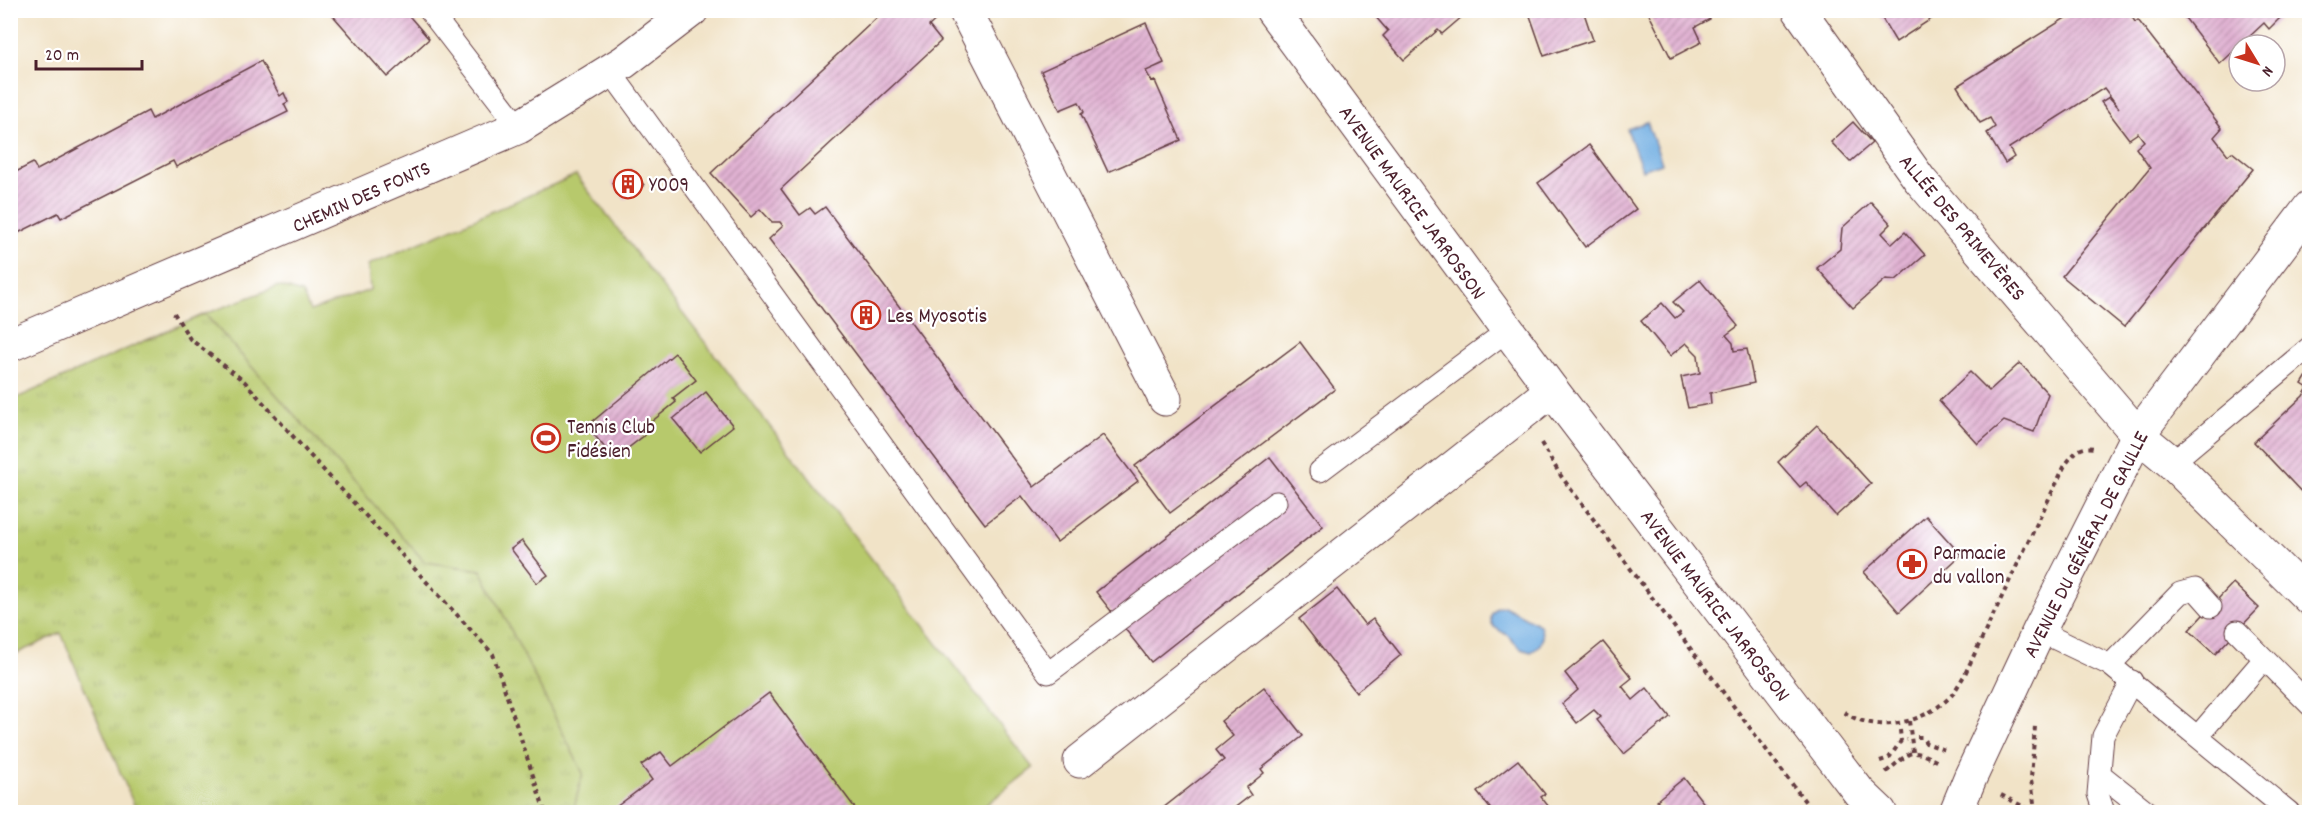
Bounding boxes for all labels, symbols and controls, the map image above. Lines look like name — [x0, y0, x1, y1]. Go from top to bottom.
scale bar — [36, 33, 142, 71]
north arrow — [2227, 33, 2287, 93]
text: 20 m — [45, 44, 79, 69]
text: N — [2255, 61, 2278, 81]
street label: AVENUE MAURICE JARROSSON — [1330, 100, 1491, 307]
street label: ALLÉE DES PRIMEVÈRES — [1890, 149, 2031, 309]
street label: CHEMIN DES FONTS — [288, 155, 436, 243]
building icon: Y009 — [612, 168, 644, 200]
place label: Y009 — [649, 172, 689, 202]
building icon: Les Myosotis — [850, 299, 882, 331]
place label: Les Myosotis — [887, 303, 987, 333]
place label: Tennis Club Fidésien — [567, 414, 655, 468]
sports icon: Tennis Club Fidésien — [530, 422, 562, 454]
street label: AVENUE DU GÉNÉRAL DE GAULLE — [2017, 426, 2158, 664]
street label: AVENUE MAURICE JARROSSON — [1631, 504, 1796, 709]
place label: Parmacie du vallon — [1933, 540, 2006, 594]
pharmacy icon: Parmacie du vallon — [1896, 548, 1928, 580]

